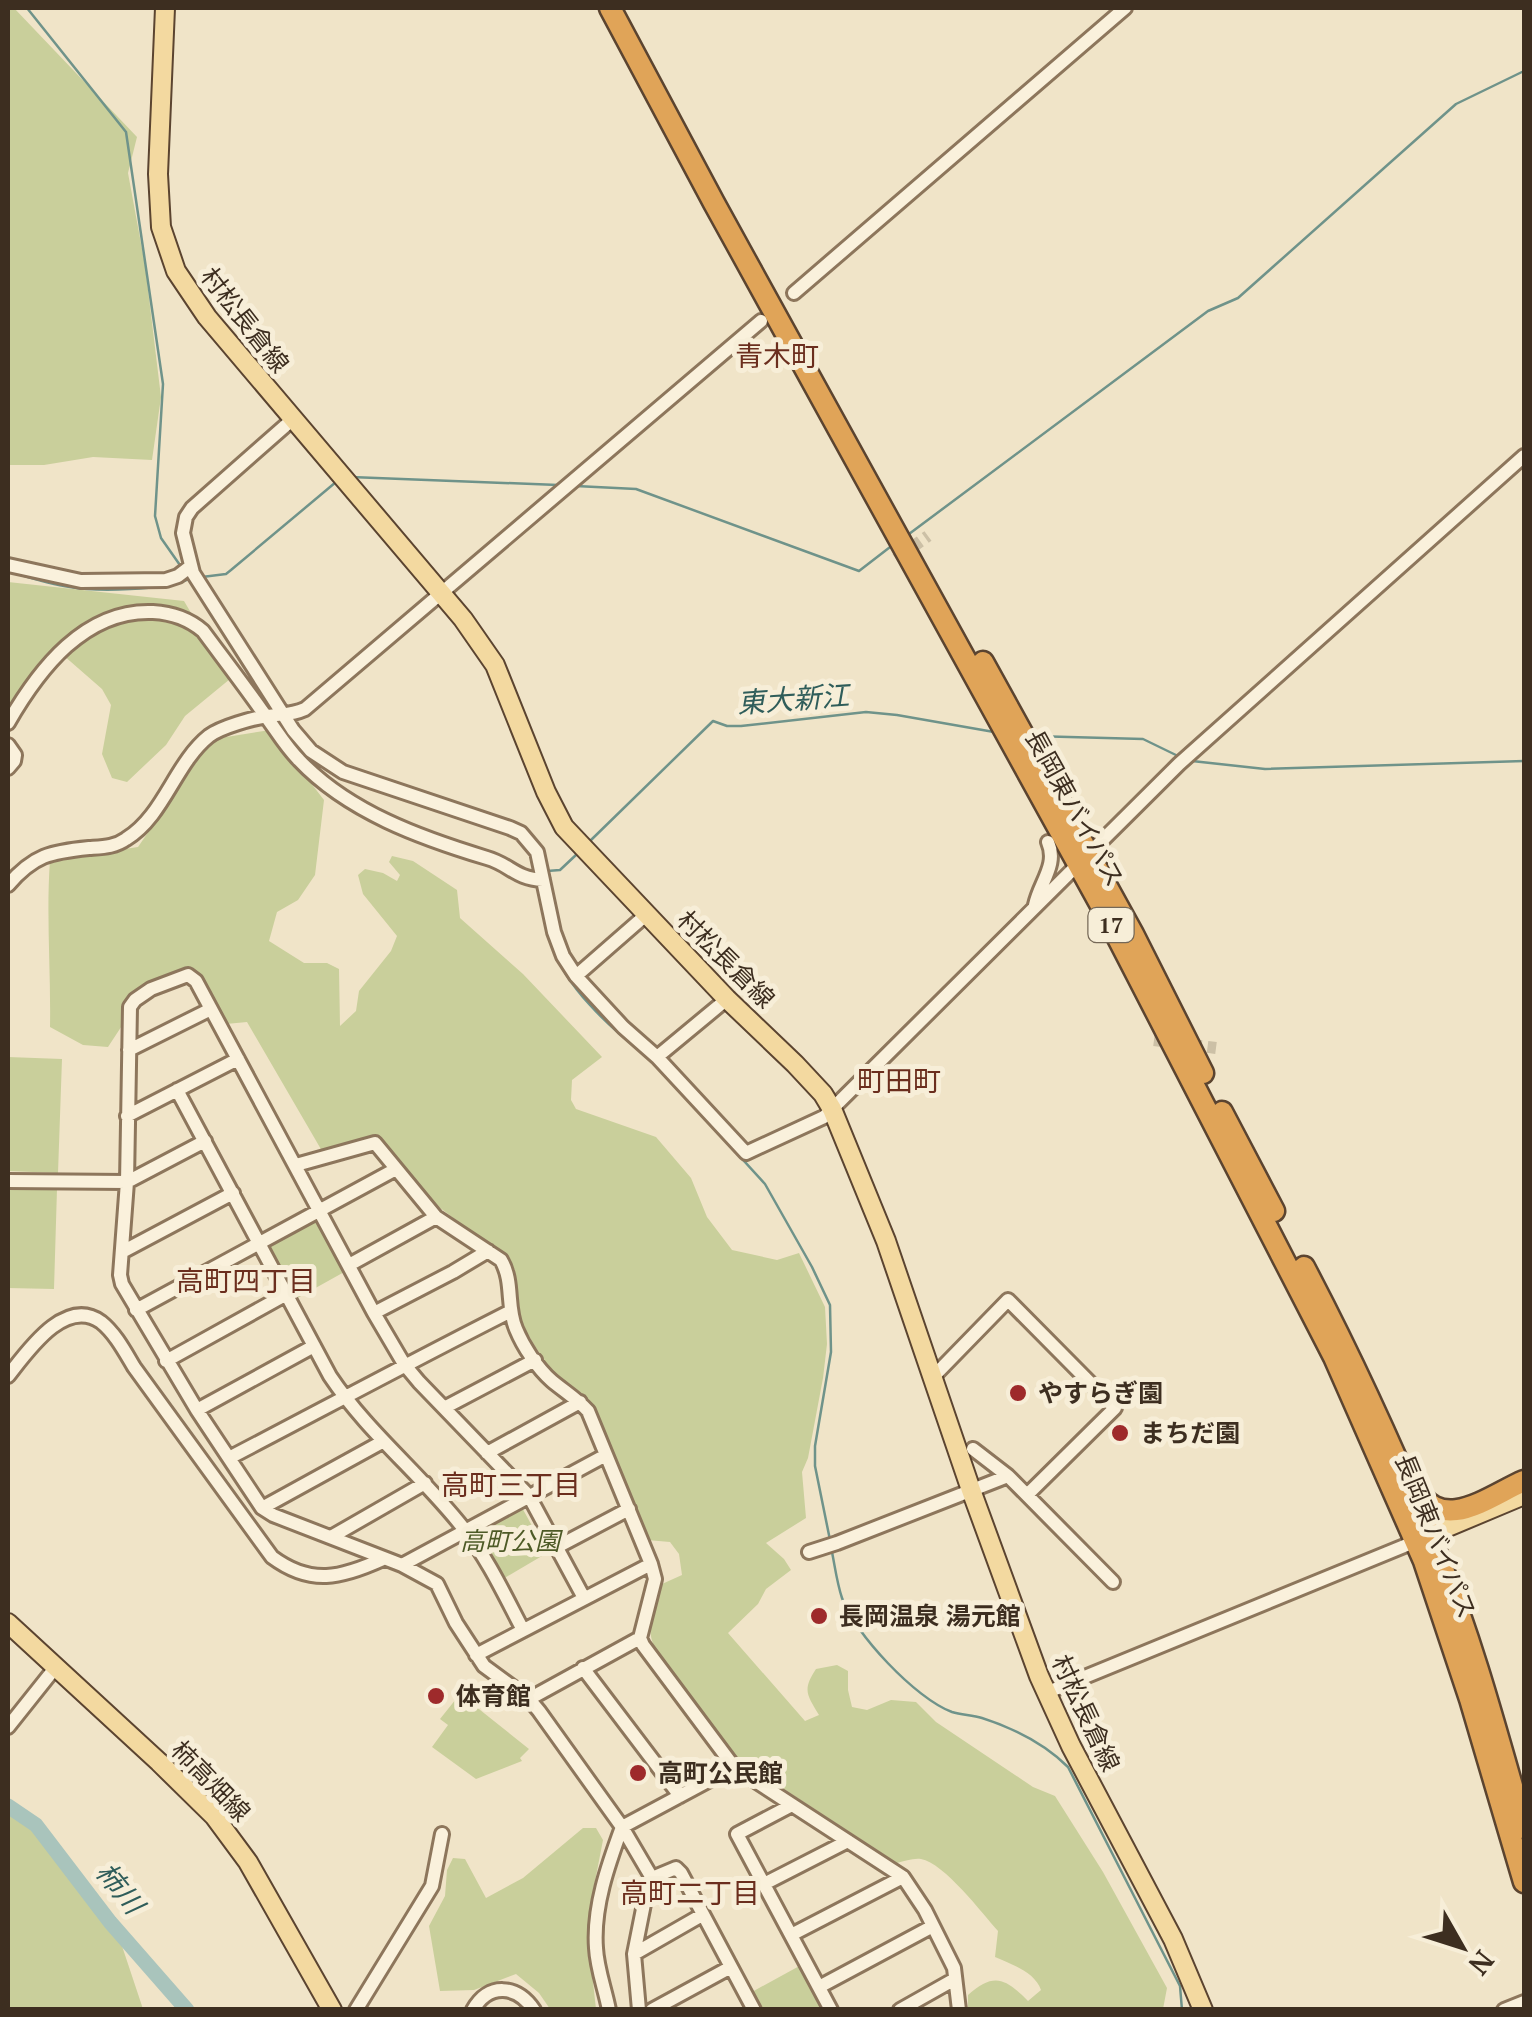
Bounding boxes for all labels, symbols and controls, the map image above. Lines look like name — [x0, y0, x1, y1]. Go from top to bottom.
street label: 村松長倉線 — [194, 260, 297, 379]
district label: 青木町 — [735, 337, 819, 374]
water label: 東大新江 — [736, 676, 853, 721]
street label: 長岡東バイパス — [1019, 723, 1132, 892]
street label: 村松長倉線 — [670, 903, 782, 1015]
road number: 17 — [1088, 908, 1134, 942]
district label: 町田町 — [857, 1062, 941, 1099]
district label: 高町四丁目 — [176, 1262, 316, 1299]
place label: やすらぎ園 — [1038, 1376, 1163, 1409]
marker: やすらぎ園 — [1007, 1382, 1029, 1404]
place label: まちだ園 — [1140, 1416, 1240, 1449]
marker: まちだ園 — [1109, 1422, 1131, 1444]
street label: 長岡東バイパス — [1388, 1449, 1484, 1623]
district label: 高町三丁目 — [441, 1466, 581, 1503]
park label: 高町公園 — [460, 1524, 563, 1557]
place label: 長岡温泉 湯元館 — [839, 1599, 1021, 1632]
marker: 長岡温泉 湯元館 — [808, 1605, 830, 1627]
street label: 村松長倉線 — [1045, 1649, 1128, 1776]
place label: 体育館 — [456, 1679, 531, 1712]
marker: 体育館 — [425, 1685, 447, 1707]
street label: 柿高畑線 — [165, 1733, 258, 1828]
place label: 高町公民館 — [658, 1756, 783, 1789]
marker: 高町公民館 — [627, 1762, 649, 1784]
water label: 柿川 — [88, 1854, 154, 1923]
district label: 高町二丁目 — [620, 1874, 760, 1911]
north arrow — [1412, 1897, 1512, 1997]
text: N — [1461, 1943, 1503, 1983]

